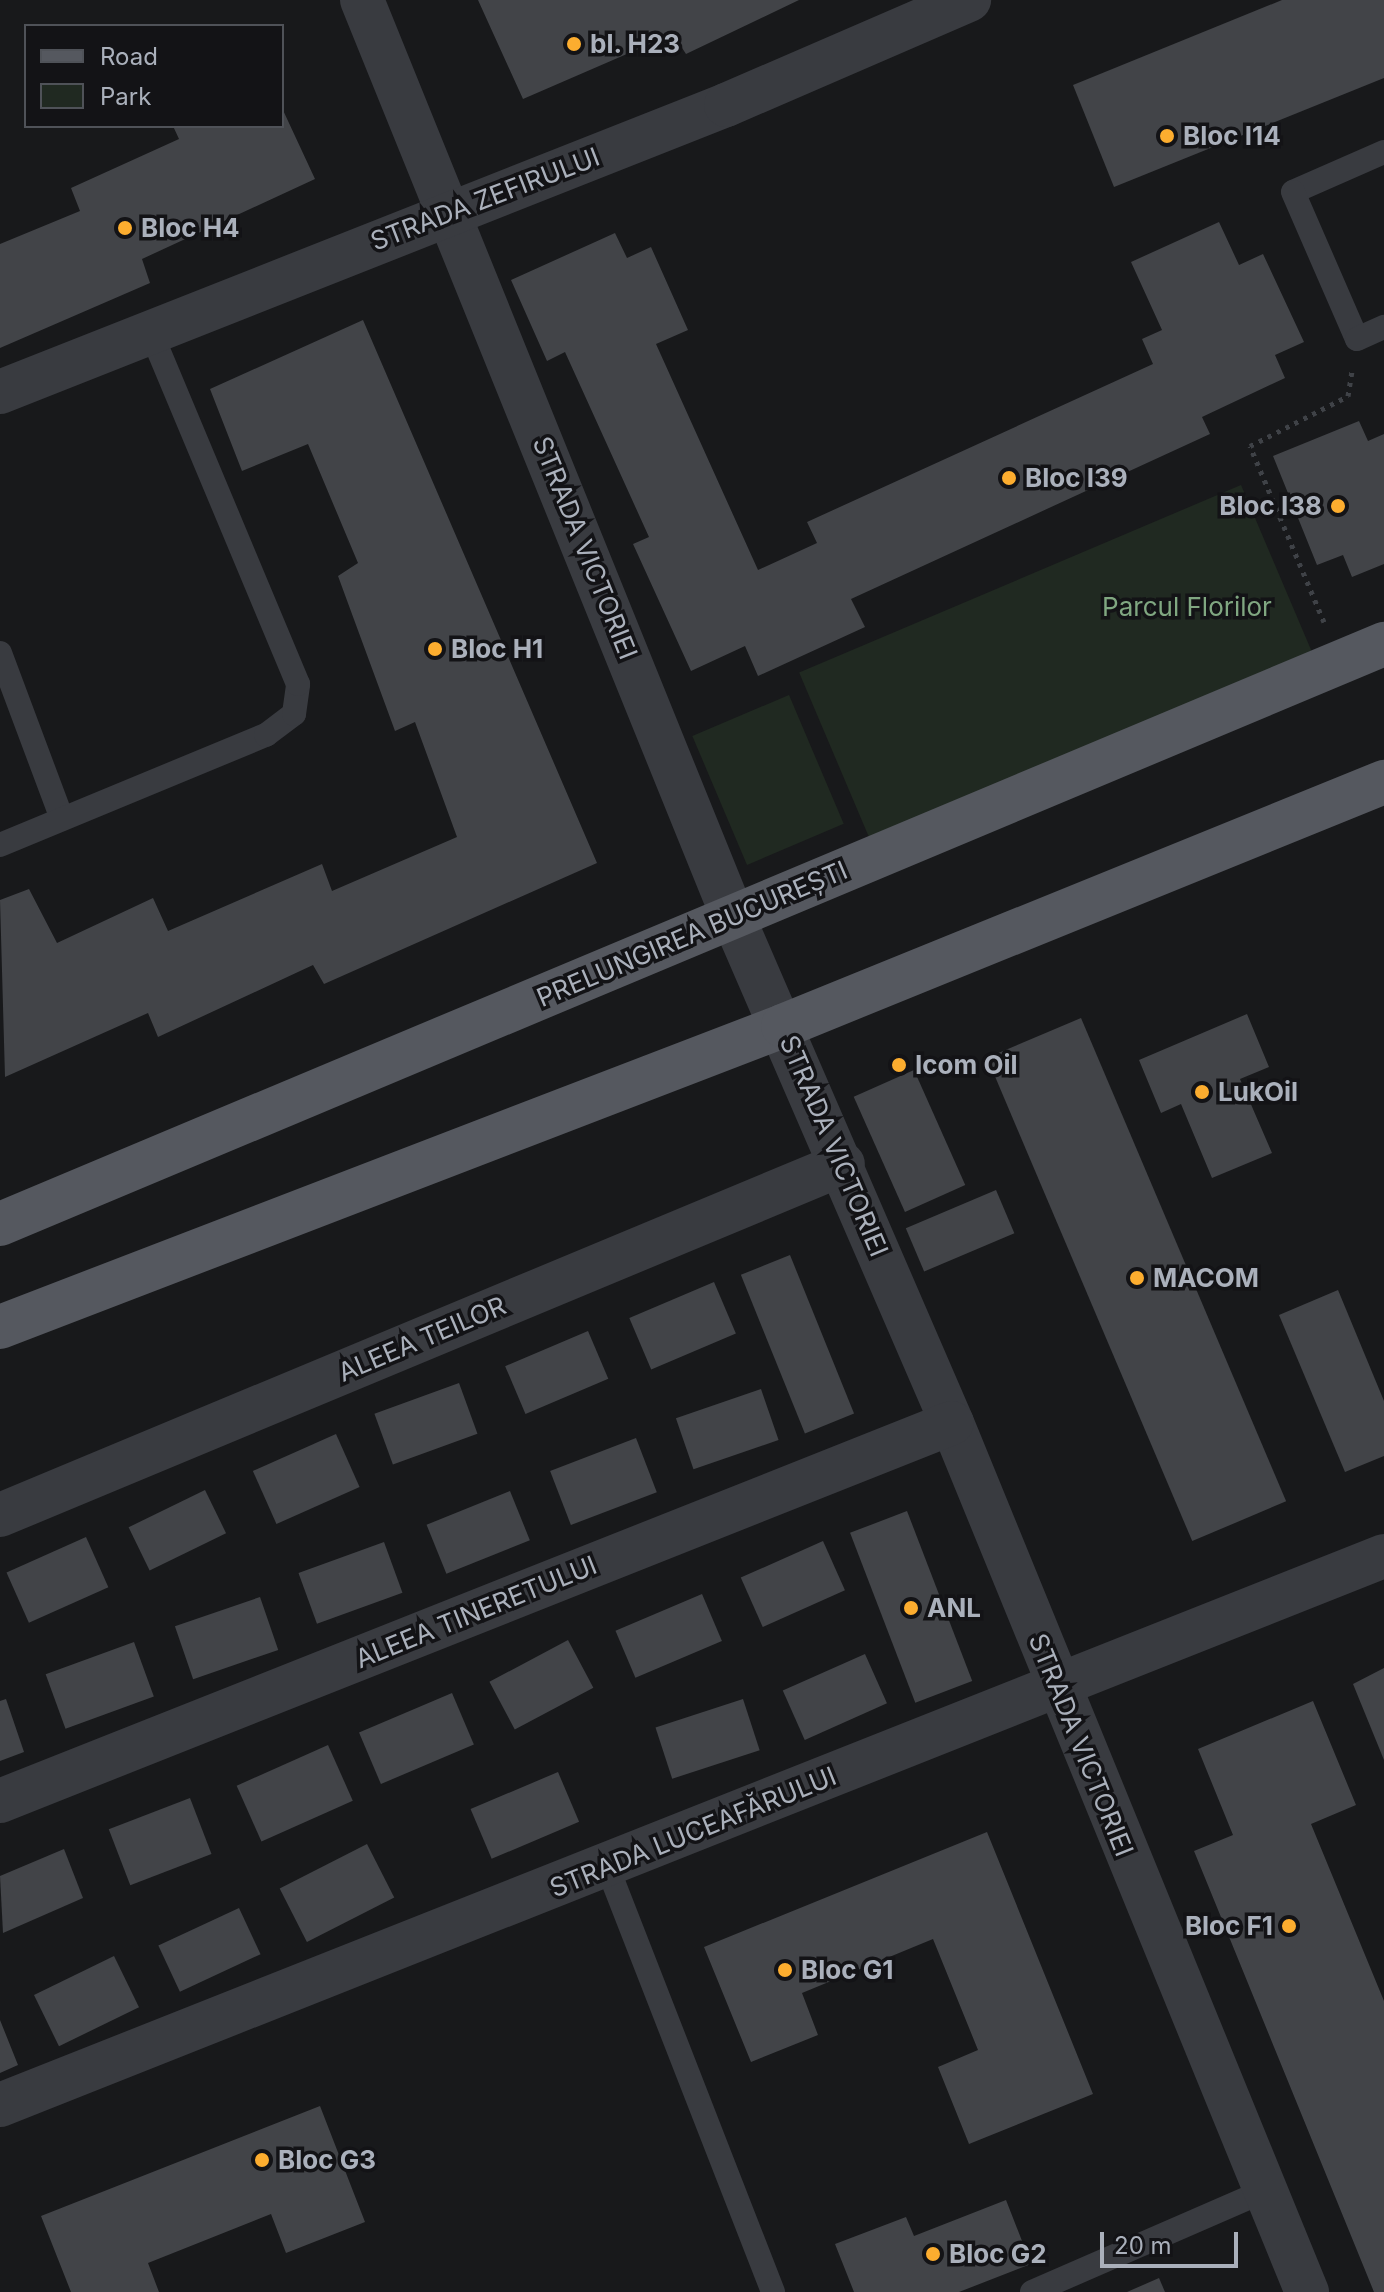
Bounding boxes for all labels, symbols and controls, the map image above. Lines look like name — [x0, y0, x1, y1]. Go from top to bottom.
legend — [24, 24, 284, 128]
place label: bl. H23 — [590, 28, 681, 60]
marker: bl. H23 — [565, 35, 583, 53]
text: Road — [100, 42, 158, 71]
text: Park — [100, 82, 151, 111]
place label: Bloc I14 — [1183, 120, 1281, 152]
marker: Bloc I14 — [1158, 127, 1176, 145]
street label: STRADA ZEFIRULUI — [366, 141, 604, 257]
place label: Bloc H4 — [141, 212, 240, 244]
marker: Bloc H4 — [116, 219, 134, 237]
street label: STRADA VICTORIEI — [526, 432, 644, 664]
place label: Bloc I39 — [1025, 462, 1128, 494]
marker: Bloc I39 — [1000, 469, 1018, 487]
place label: Bloc I38 — [1219, 490, 1322, 522]
marker: Bloc I38 — [1329, 497, 1347, 515]
park label: Parcul Florilor — [1102, 591, 1272, 623]
place label: Bloc H1 — [451, 633, 543, 665]
marker: Bloc H1 — [426, 640, 444, 658]
street label: PRELUNGIREA BUCUREȘTI — [532, 854, 852, 1014]
street label: STRADA VICTORIEI — [773, 1031, 895, 1261]
place label: Icom Oil — [915, 1049, 1018, 1081]
marker: Icom Oil — [890, 1056, 908, 1074]
place label: LukOil — [1218, 1076, 1298, 1108]
marker: LukOil — [1193, 1083, 1211, 1101]
place label: MACOM — [1153, 1262, 1259, 1294]
marker: MACOM — [1128, 1269, 1146, 1287]
street label: ALEEA TEILOR — [333, 1290, 511, 1388]
street label: ALEEA TINERETULUI — [351, 1549, 601, 1675]
place label: ANL — [927, 1592, 981, 1624]
marker: ANL — [902, 1599, 920, 1617]
street label: STRADA VICTORIEI — [1022, 1629, 1140, 1861]
street label: STRADA LUCEAFĂRULUI — [545, 1760, 841, 1904]
place label: Bloc F1 — [1185, 1910, 1273, 1942]
marker: Bloc F1 — [1280, 1917, 1298, 1935]
place label: Bloc G1 — [801, 1954, 893, 1986]
marker: Bloc G1 — [776, 1961, 794, 1979]
place label: Bloc G3 — [278, 2144, 376, 2176]
marker: Bloc G3 — [253, 2151, 271, 2169]
scale bar — [1104, 2216, 1242, 2266]
text: 20 m — [1114, 2231, 1172, 2260]
place label: Bloc G2 — [949, 2238, 1047, 2270]
marker: Bloc G2 — [924, 2245, 942, 2263]

